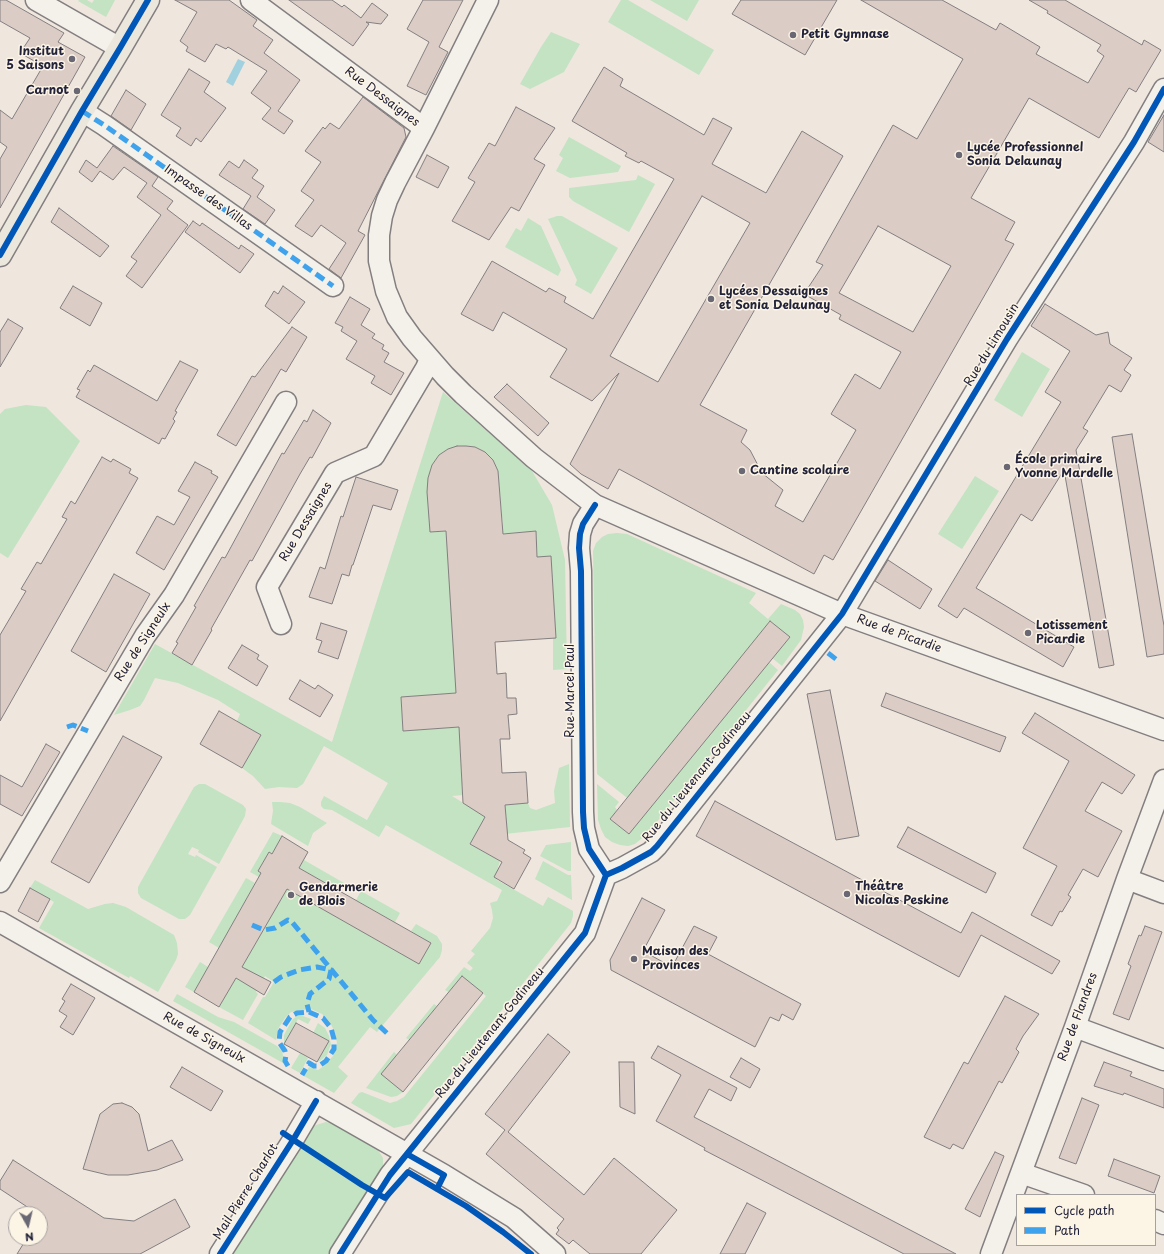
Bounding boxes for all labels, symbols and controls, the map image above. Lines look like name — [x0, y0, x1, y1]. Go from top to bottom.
place label: Petit Gymnase — [801, 28, 889, 42]
marker: Petit Gymnase — [788, 30, 798, 40]
place label: Institut 5 Saisons — [6, 45, 64, 73]
marker: Institut 5 Saisons — [67, 54, 77, 64]
street label: Rue Dessaignes — [342, 64, 422, 130]
place label: Carnot — [26, 84, 69, 98]
marker: Carnot — [72, 86, 82, 96]
place label: Lycée Professionnel Sonia Delaunay — [967, 141, 1083, 169]
marker: Lycée Professionnel Sonia Delaunay — [954, 150, 964, 160]
street label: Impasse des Villas — [161, 162, 255, 234]
place label: Lycées Dessaignes et Sonia Delaunay — [719, 285, 830, 313]
marker: Lycées Dessaignes et Sonia Delaunay — [706, 294, 716, 304]
street label: Rue du Limousin — [962, 301, 1022, 389]
place label: École primaire Yvonne Mardelle — [1015, 453, 1113, 481]
marker: École primaire Yvonne Mardelle — [1002, 462, 1012, 472]
place label: Cantine scolaire — [750, 464, 849, 478]
marker: Cantine scolaire — [737, 466, 747, 476]
street label: Rue Dessaignes — [277, 480, 335, 564]
street label: Rue de Signeulx — [112, 600, 174, 684]
street label: Rue de Picardie — [855, 612, 943, 656]
place label: Lotissement Picardie — [1036, 619, 1108, 647]
marker: Lotissement Picardie — [1023, 628, 1033, 638]
street label: Rue Marcel Paul — [564, 644, 578, 738]
street label: Rue du Lieutenant Godineau — [640, 709, 754, 845]
place label: Théâtre Nicolas Peskine — [855, 880, 949, 908]
place label: Gendarmerie de Blois — [299, 881, 378, 909]
marker: Théâtre Nicolas Peskine — [842, 889, 852, 899]
marker: Gendarmerie de Blois — [286, 890, 296, 900]
place label: Maison des Provinces — [642, 945, 709, 973]
marker: Maison des Provinces — [629, 954, 639, 964]
street label: Rue du Lieutenant Godineau — [433, 965, 547, 1101]
street label: Rue de Flandres — [1055, 971, 1101, 1063]
street label: Rue de Signeulx — [160, 1009, 248, 1067]
street label: Mail Pierre Charlot — [211, 1141, 281, 1243]
legend — [1016, 1194, 1156, 1246]
text: Cycle path — [1054, 1201, 1115, 1219]
north arrow — [8, 1206, 48, 1246]
text: Path — [1054, 1221, 1080, 1239]
text: N — [24, 1228, 35, 1246]

